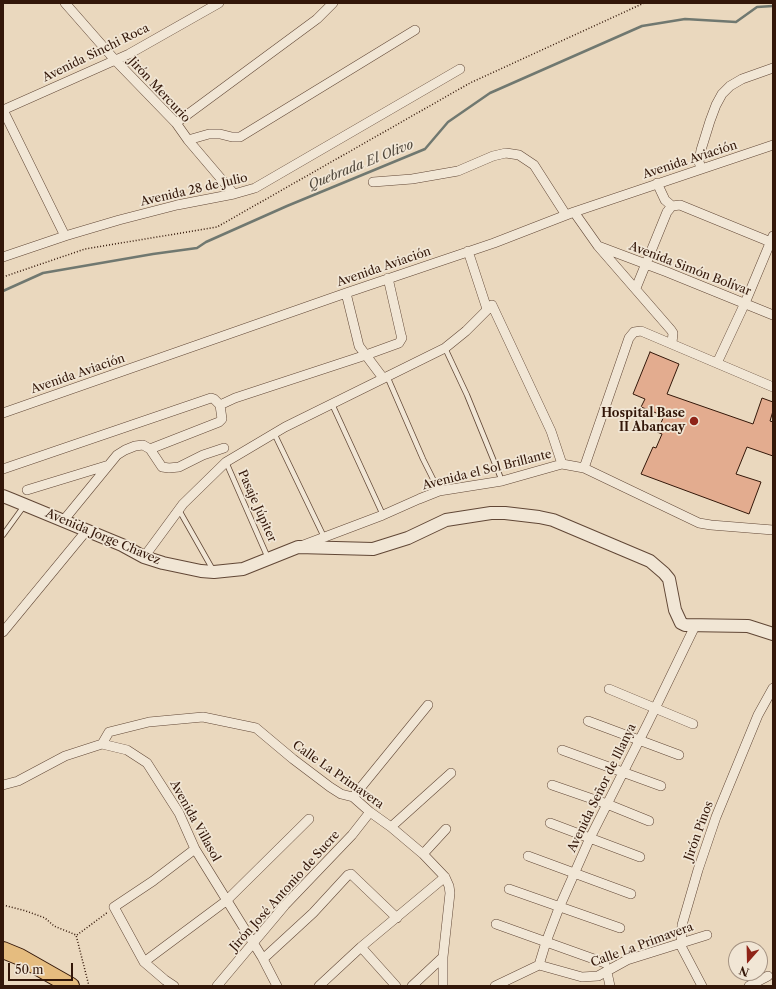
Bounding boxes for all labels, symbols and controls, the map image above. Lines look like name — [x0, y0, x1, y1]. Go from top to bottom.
street label: Avenida Sinchi Roca — [40, 21, 152, 85]
street label: Jirón Mercurio — [125, 54, 193, 126]
water label: Quebrada El Olivo — [306, 137, 416, 193]
street label: Avenida Aviación — [641, 138, 739, 182]
street label: Avenida 28 de Julio — [139, 171, 249, 209]
street label: Avenida Simón Bolívar — [627, 239, 753, 299]
street label: Avenida Aviación — [335, 244, 433, 290]
street label: Avenida Aviación — [29, 351, 127, 397]
place label: Hospital Base II Abancay — [601, 407, 685, 435]
marker: Hospital Base II Abancay — [688, 415, 700, 427]
street label: Avenida el Sol Brillante — [421, 447, 553, 493]
street label: Pasaje Júpiter — [235, 468, 279, 544]
street label: Avenida Jorge Chavez — [43, 506, 163, 568]
street label: Avenida Señor de Illanya — [565, 721, 639, 855]
street label: Calle La Primavera — [290, 738, 386, 812]
street label: Avenida Villasol — [167, 778, 223, 864]
street label: Jirón Pinos — [682, 799, 716, 863]
street label: Jirón José Antonio de Sucre — [227, 828, 343, 954]
street label: Calle La Primavera — [589, 920, 695, 970]
north arrow — [728, 941, 768, 981]
scale bar — [10, 955, 75, 981]
text: 50 m — [15, 962, 44, 977]
text: N — [737, 963, 751, 980]

